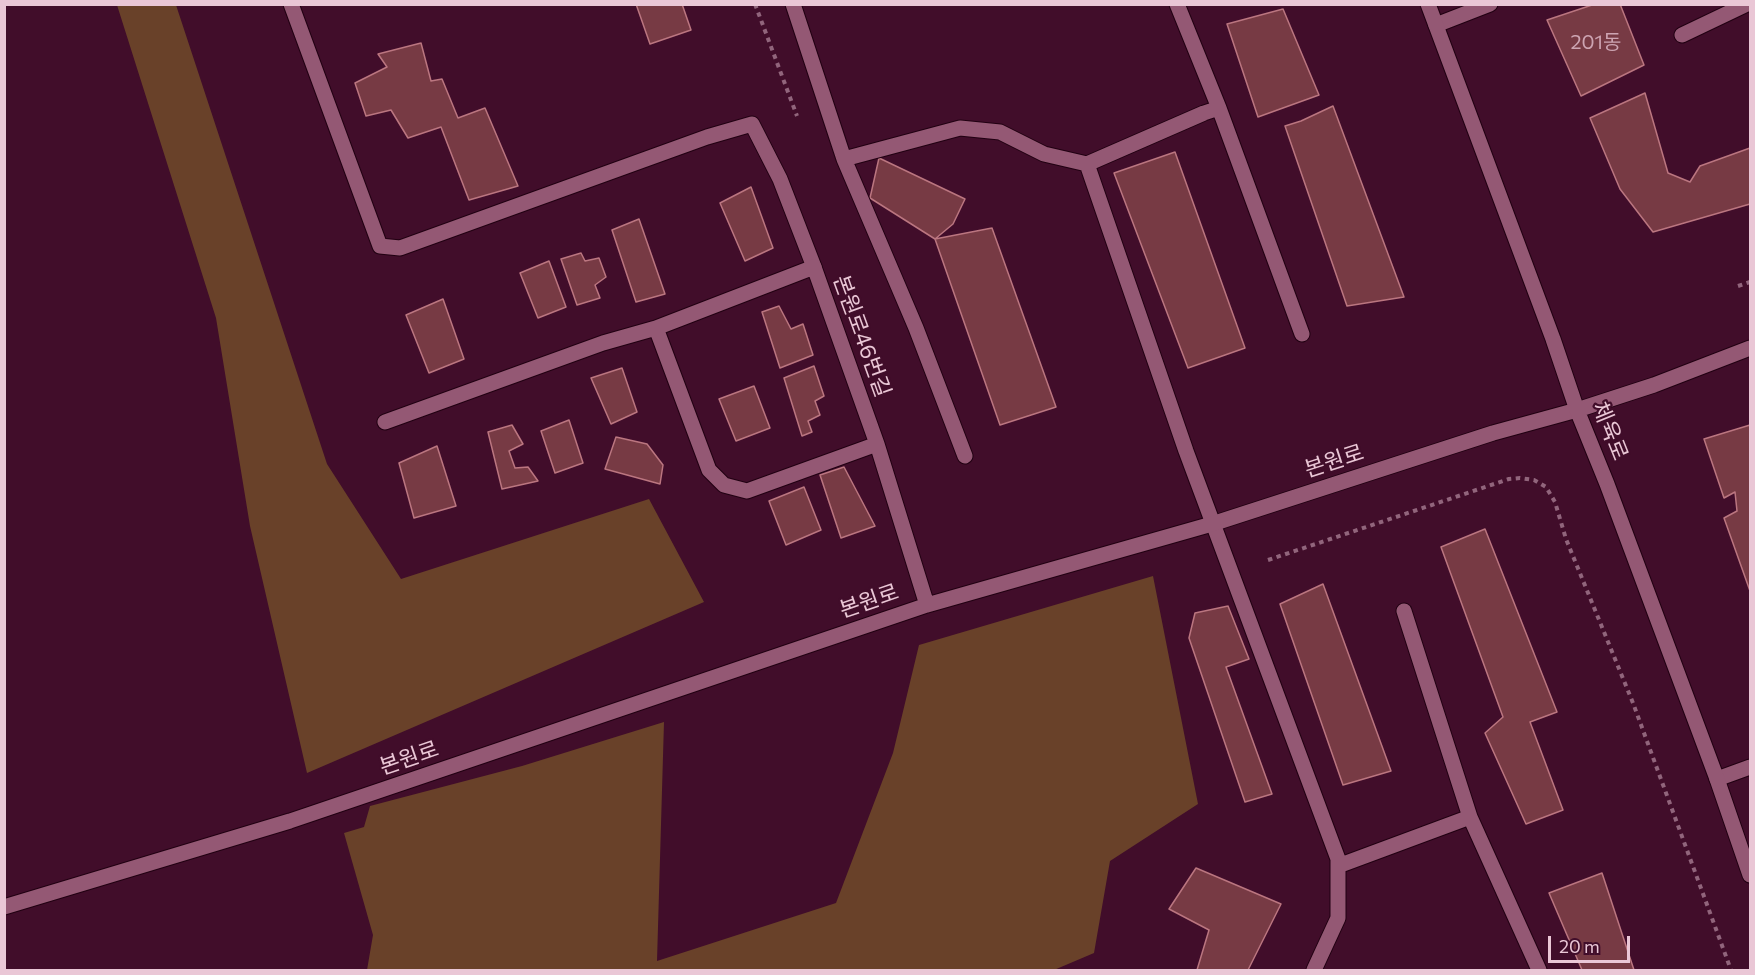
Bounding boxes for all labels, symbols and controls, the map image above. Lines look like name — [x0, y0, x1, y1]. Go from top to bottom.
house number: 201동 — [1570, 30, 1622, 54]
street label: 본원로46번길 — [828, 271, 896, 401]
street label: 체육로 — [1586, 398, 1634, 464]
street label: 본원로 — [1301, 439, 1367, 483]
street label: 본원로 — [836, 579, 902, 623]
street label: 본원로 — [376, 736, 442, 780]
scale bar — [1551, 924, 1634, 962]
text: 20 m — [1559, 935, 1600, 957]

